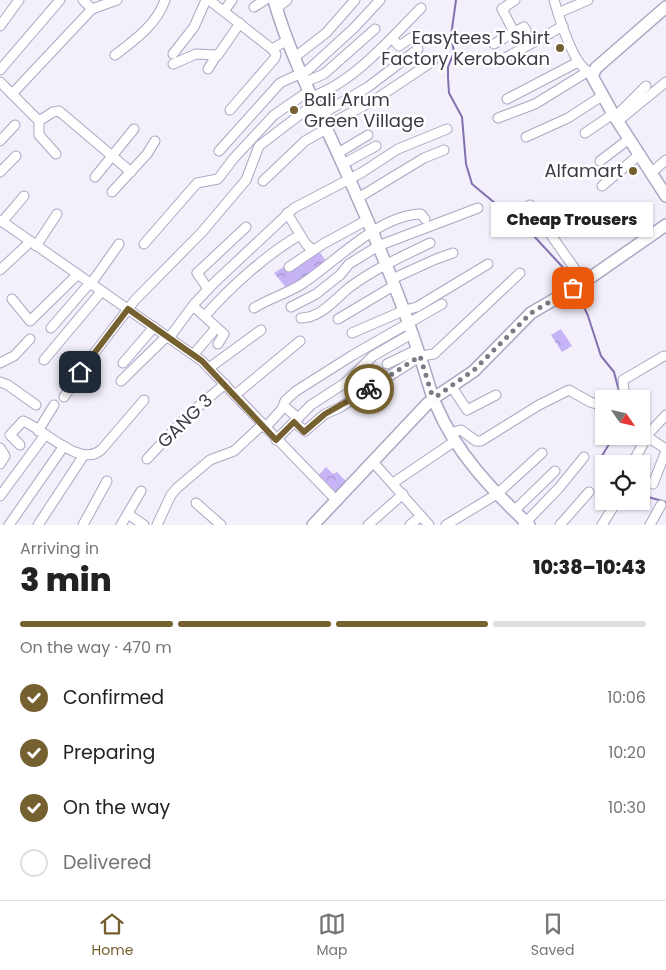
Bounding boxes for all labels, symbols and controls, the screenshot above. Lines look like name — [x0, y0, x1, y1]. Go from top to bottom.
place label: Easytees T Shirt Factory Kerobokan — [381, 25, 550, 71]
marker: Easytees T Shirt Factory Kerobokan — [554, 42, 566, 54]
place label: Bali Arum Green Village — [304, 87, 424, 133]
marker: Bali Arum Green Village — [288, 104, 300, 116]
place label: Alfamart — [544, 158, 623, 183]
marker: Alfamart — [627, 165, 639, 177]
callout: Cheap Trousers — [492, 203, 654, 238]
text: Cheap Trousers — [507, 208, 637, 231]
pin — [552, 267, 594, 309]
icon: bag — [559, 274, 587, 302]
pin — [59, 351, 101, 393]
icon: home — [66, 358, 94, 386]
courier — [344, 364, 394, 414]
icon: bike — [355, 375, 383, 403]
street label: GANG 3 — [151, 388, 218, 453]
north arrow — [595, 390, 650, 445]
map controls — [595, 390, 650, 510]
button: locate — [595, 455, 650, 510]
text: Arriving in — [20, 537, 99, 560]
text: 10:38–10:43 — [533, 554, 646, 581]
text: 3 min — [20, 557, 112, 602]
text: On the way · 470 m — [20, 636, 172, 659]
icon: check — [20, 684, 48, 712]
text: Confirmed — [63, 684, 164, 711]
text: 10:06 — [607, 686, 646, 709]
icon: check — [20, 739, 48, 767]
text: Preparing — [63, 739, 155, 766]
text: 10:20 — [608, 741, 646, 764]
icon: check — [20, 794, 48, 822]
text: On the way — [63, 794, 170, 821]
text: 10:30 — [608, 796, 646, 819]
text: Delivered — [63, 849, 152, 876]
tab: Home — [92, 910, 133, 961]
tab: Map — [317, 910, 348, 961]
tab: Saved — [531, 910, 574, 961]

